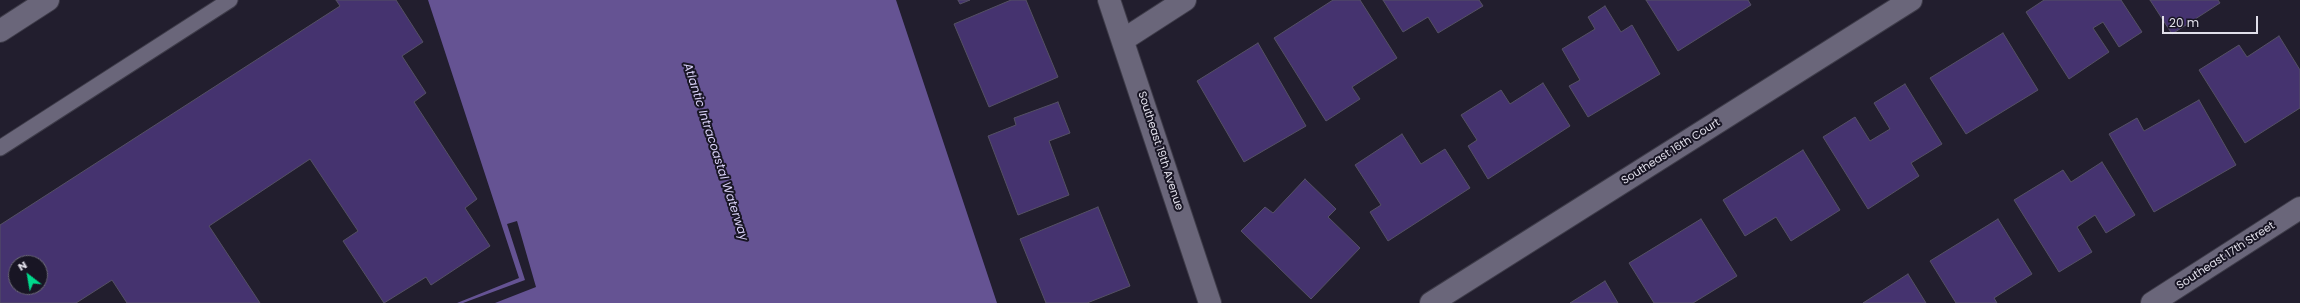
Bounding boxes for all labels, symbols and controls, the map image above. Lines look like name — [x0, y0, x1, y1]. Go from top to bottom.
scale bar — [2164, 8, 2260, 34]
text: 20 m — [2169, 14, 2199, 31]
water label: Atlantic Intracoastal Waterway — [679, 61, 751, 243]
street label: Southeast 19th Avenue — [1135, 90, 1185, 212]
street label: Southeast 16th Court — [1619, 116, 1723, 188]
street label: Southeast 17th Street — [2175, 219, 2277, 293]
north arrow — [8, 255, 48, 295]
text: N — [15, 257, 30, 275]

